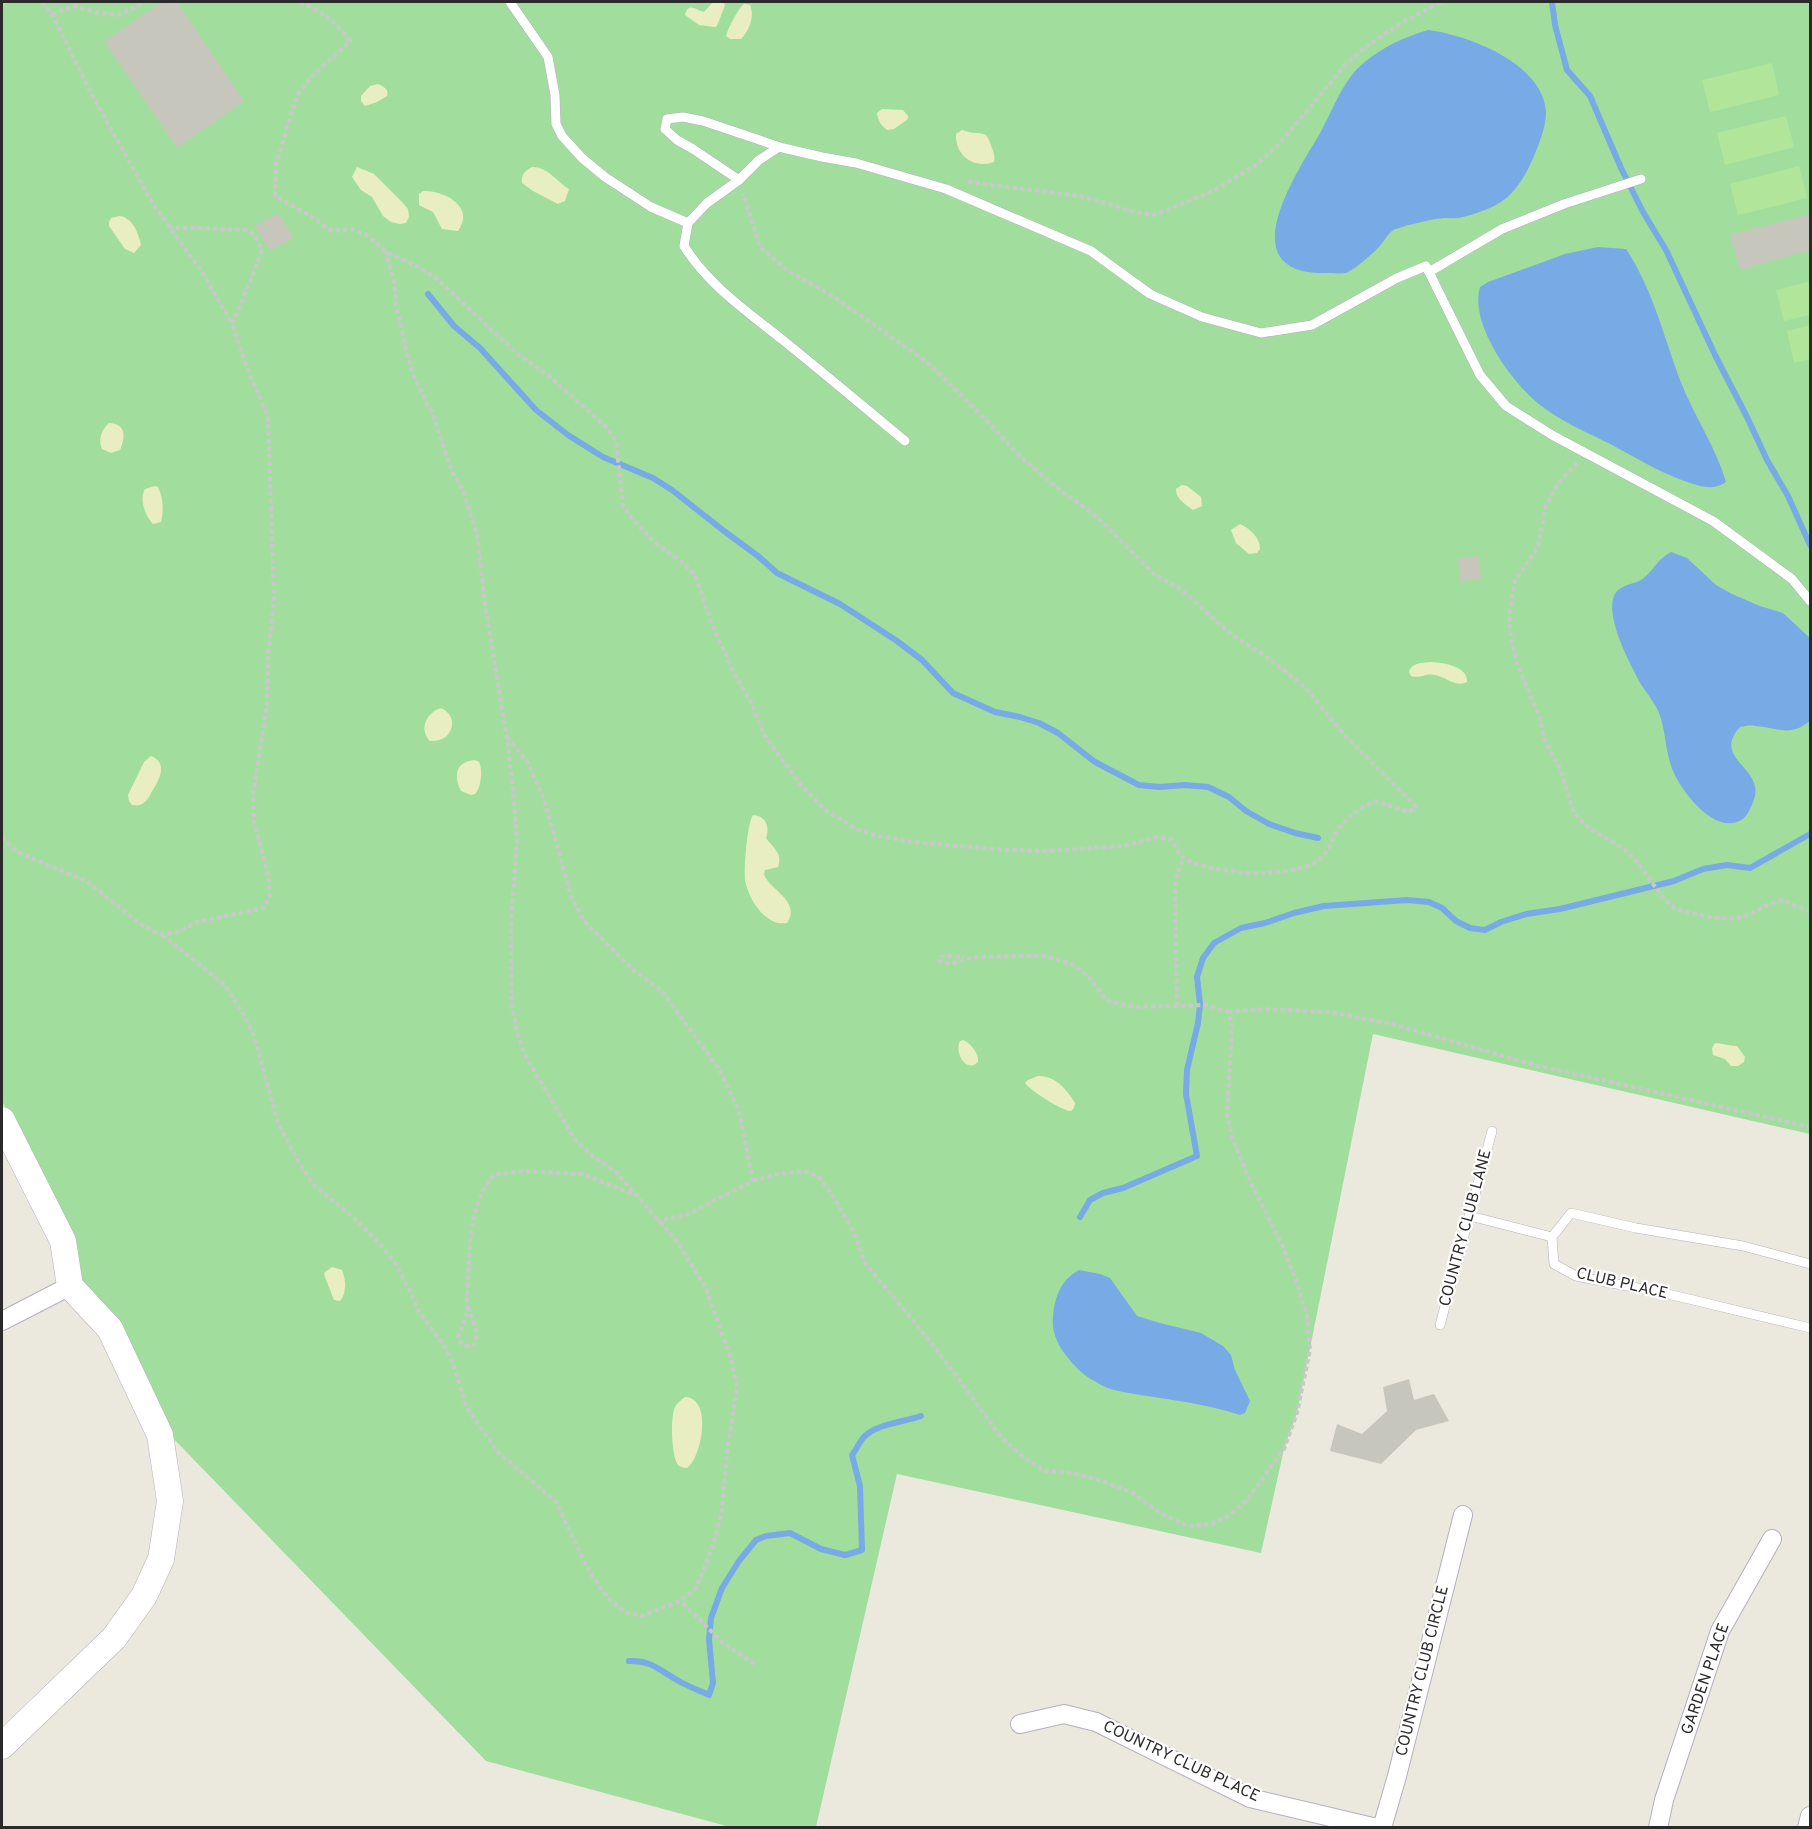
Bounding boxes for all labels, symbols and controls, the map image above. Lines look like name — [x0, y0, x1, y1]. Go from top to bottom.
street label: COUNTRY CLUB LANE — [1435, 1147, 1497, 1309]
street label: CLUB PLACE — [1574, 1264, 1670, 1304]
street label: COUNTRY CLUB CIRCLE — [1392, 1584, 1454, 1758]
street label: GARDEN PLACE — [1678, 1621, 1734, 1737]
street label: COUNTRY CLUB PLACE — [1099, 1717, 1263, 1807]

